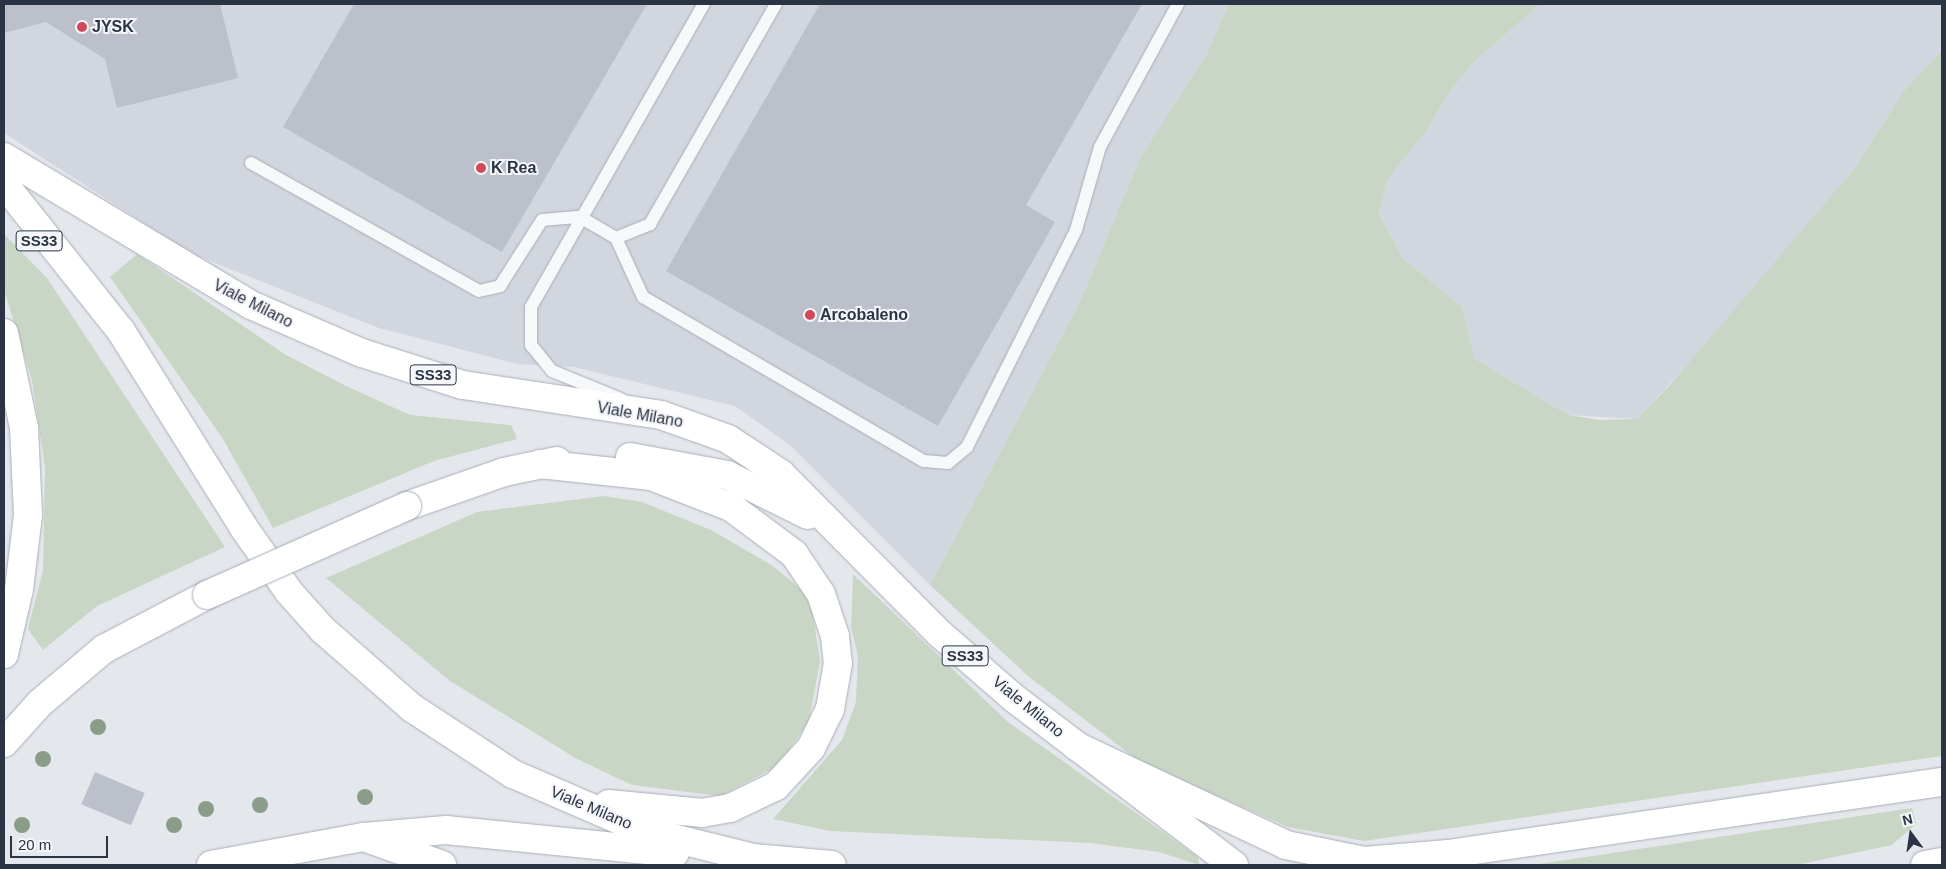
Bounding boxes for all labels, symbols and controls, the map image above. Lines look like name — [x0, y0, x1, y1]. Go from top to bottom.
place label: JYSK — [92, 17, 134, 37]
marker: JYSK — [76, 21, 88, 33]
place label: K Rea — [491, 158, 536, 178]
marker: K Rea — [475, 162, 487, 174]
road number: SS33 — [15, 228, 63, 254]
street label: Viale Milano — [210, 276, 296, 332]
place label: Arcobaleno — [820, 305, 908, 325]
marker: Arcobaleno — [804, 309, 816, 321]
road number: SS33 — [409, 362, 457, 388]
street label: Viale Milano — [596, 398, 684, 432]
road number: SS33 — [941, 644, 989, 668]
street label: Viale Milano — [988, 672, 1068, 742]
street label: Viale Milano — [547, 782, 635, 834]
north arrow — [1886, 809, 1936, 859]
text: N — [1901, 810, 1914, 828]
scale bar — [12, 826, 110, 858]
text: 20 m — [18, 836, 51, 853]

